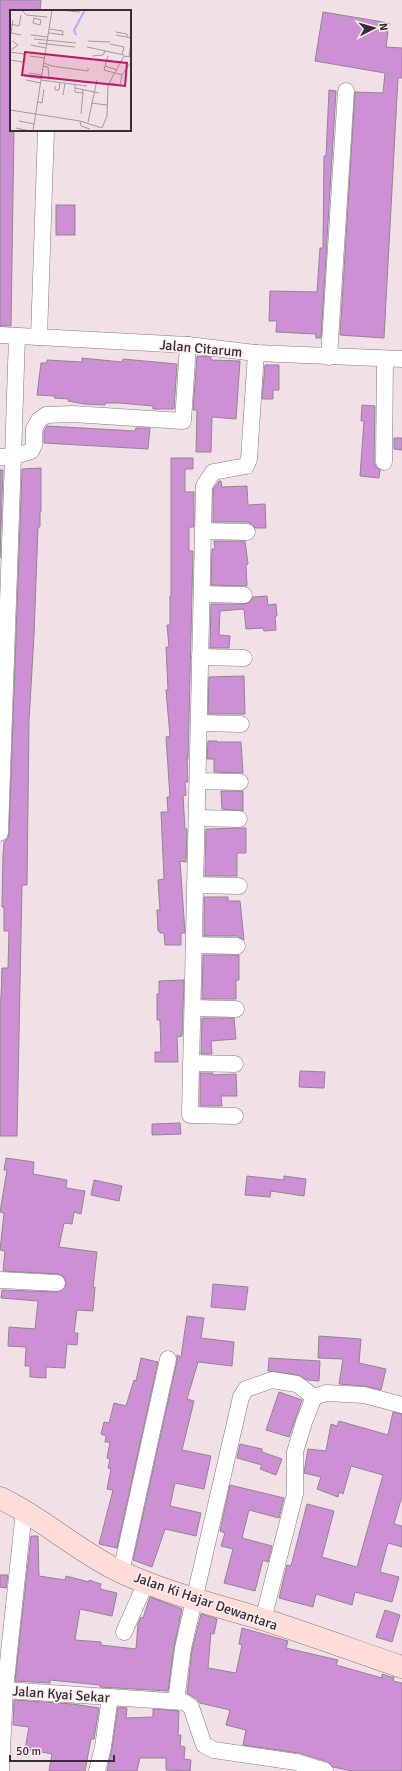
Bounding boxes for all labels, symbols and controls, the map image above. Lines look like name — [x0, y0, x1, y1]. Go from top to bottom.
north arrow — [354, 8, 394, 48]
inset map — [10, 10, 131, 131]
text: N — [377, 23, 390, 31]
street label: Jalan Citarum — [159, 336, 243, 361]
street label: Jalan Ki Hajar Dewantara — [132, 1569, 280, 1634]
street label: Jalan Kyai Sekar — [12, 1683, 111, 1706]
scale bar — [10, 1737, 114, 1763]
text: 50 m — [16, 1744, 41, 1759]

